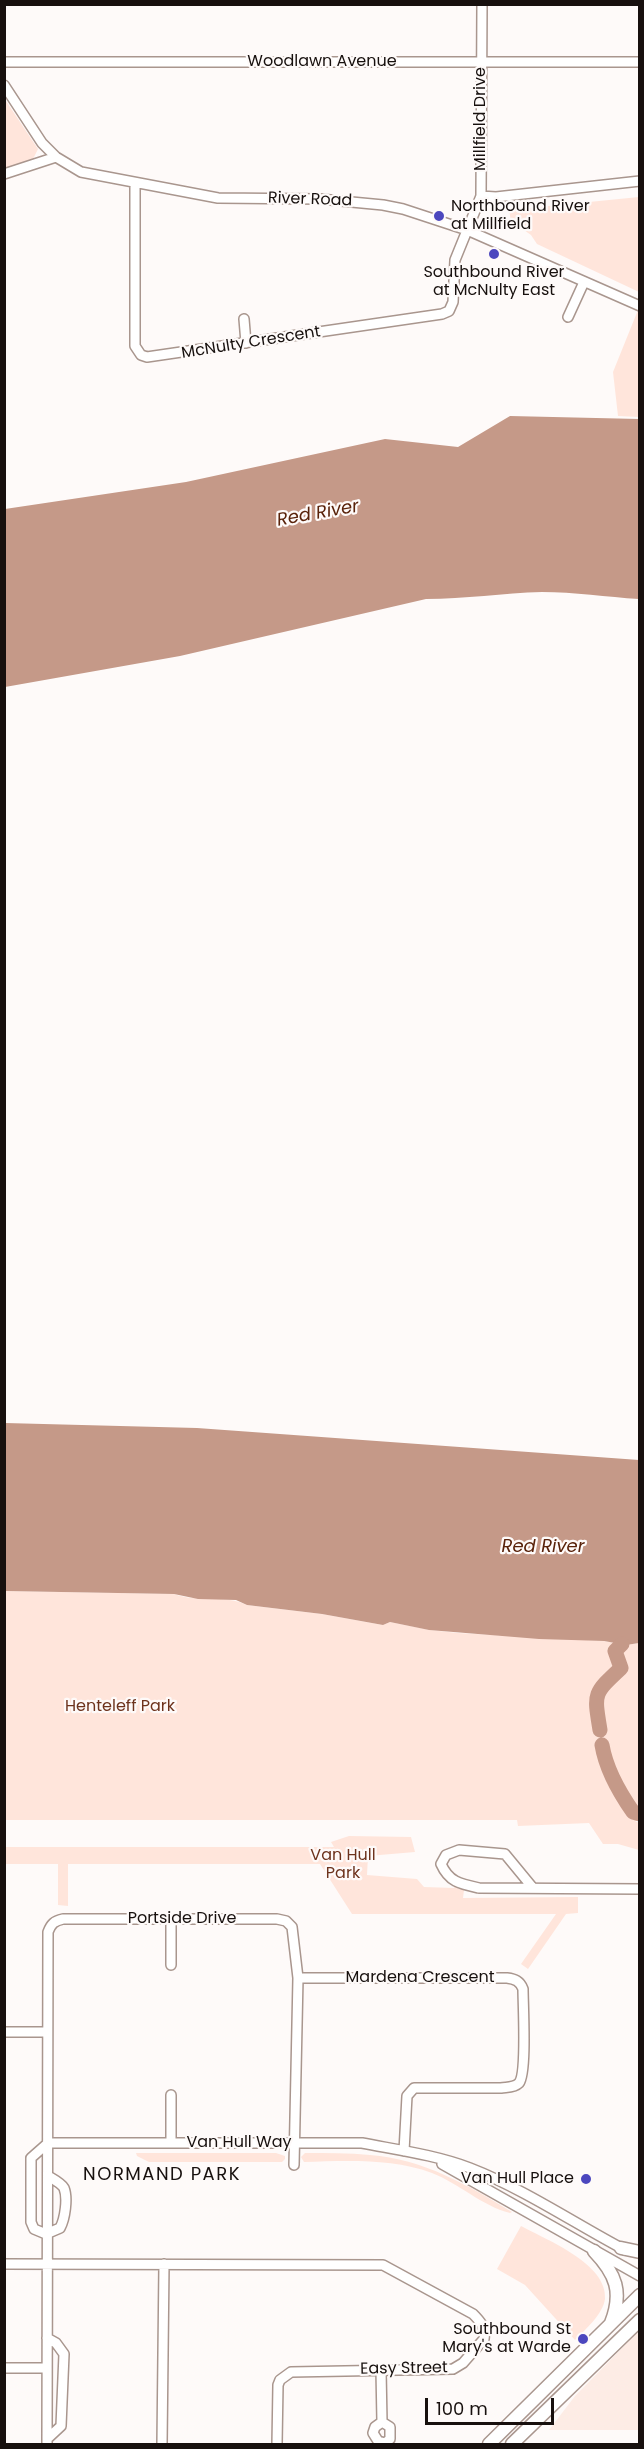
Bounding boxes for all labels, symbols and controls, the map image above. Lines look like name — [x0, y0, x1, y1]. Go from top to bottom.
street label: Woodlawn Avenue — [247, 52, 397, 72]
street label: Millfield Drive — [471, 67, 491, 171]
street label: River Road — [267, 189, 353, 211]
place label: Northbound River at Millfield — [451, 197, 590, 235]
marker: Northbound River at Millfield — [432, 209, 446, 223]
marker: Southbound River at McNulty East — [487, 247, 501, 261]
place label: Southbound River at McNulty East — [423, 263, 565, 301]
street label: McNulty Crescent — [180, 323, 322, 363]
water label: Red River — [275, 496, 361, 532]
water label: Red River — [502, 1536, 584, 1558]
park label: Henteleff Park — [65, 1697, 175, 1717]
park label: Van Hull Park — [310, 1846, 376, 1884]
street label: Portside Drive — [128, 1909, 236, 1929]
street label: Mardena Crescent — [346, 1968, 494, 1988]
street label: Van Hull Way — [186, 2133, 292, 2153]
district label: NORMAND PARK — [83, 2164, 241, 2186]
place label: Van Hull Place — [461, 2169, 574, 2189]
marker: Van Hull Place — [579, 2172, 593, 2186]
place label: Southbound St Mary's at Warde — [442, 2320, 571, 2358]
marker: Southbound St Mary's at Warde — [576, 2332, 590, 2346]
street label: Easy Street — [360, 2359, 448, 2379]
scale bar — [428, 2386, 557, 2424]
text: 100 m — [436, 2396, 488, 2421]

